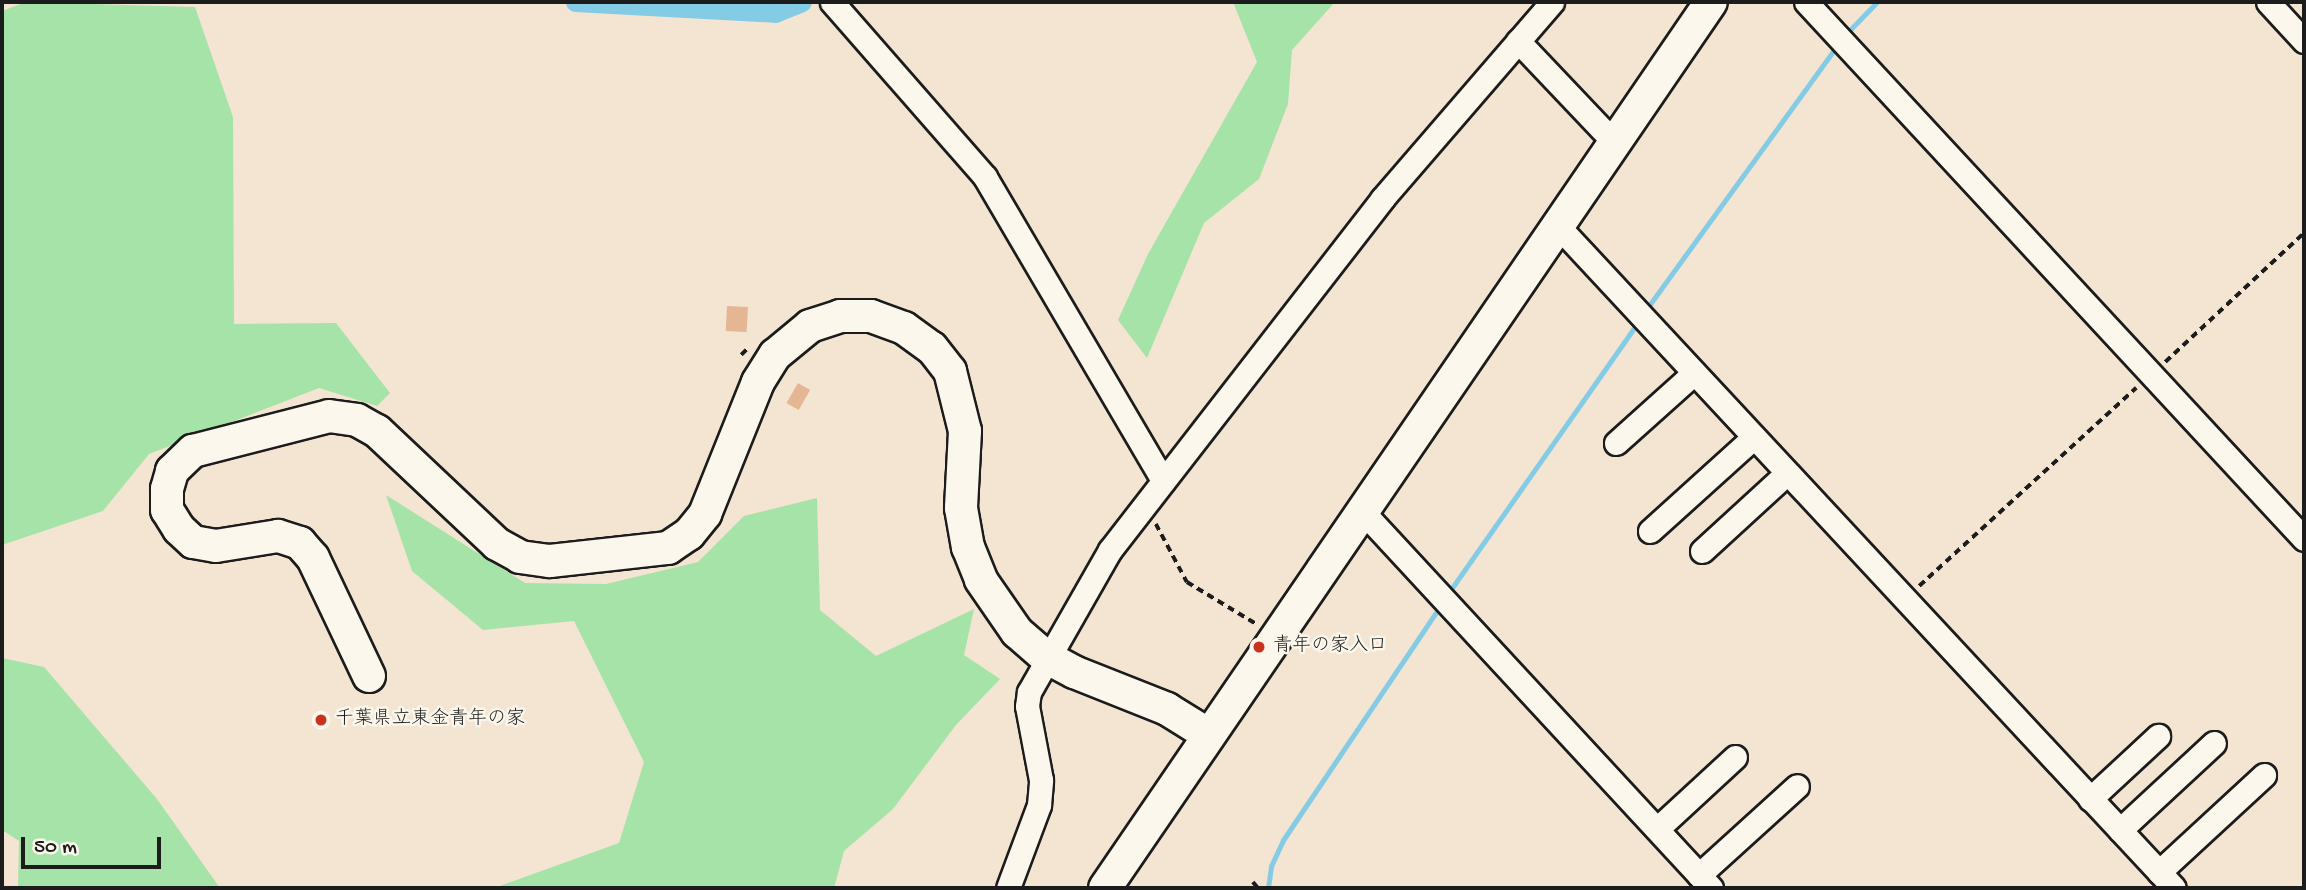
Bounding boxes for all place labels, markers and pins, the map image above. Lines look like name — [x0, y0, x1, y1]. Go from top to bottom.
place label: 青年の家入口 — [1273, 636, 1387, 658]
marker: 青年の家入口 — [1251, 639, 1267, 655]
place label: 千葉県立東金青年の家 — [335, 709, 525, 731]
marker: 千葉県立東金青年の家 — [313, 712, 329, 728]

